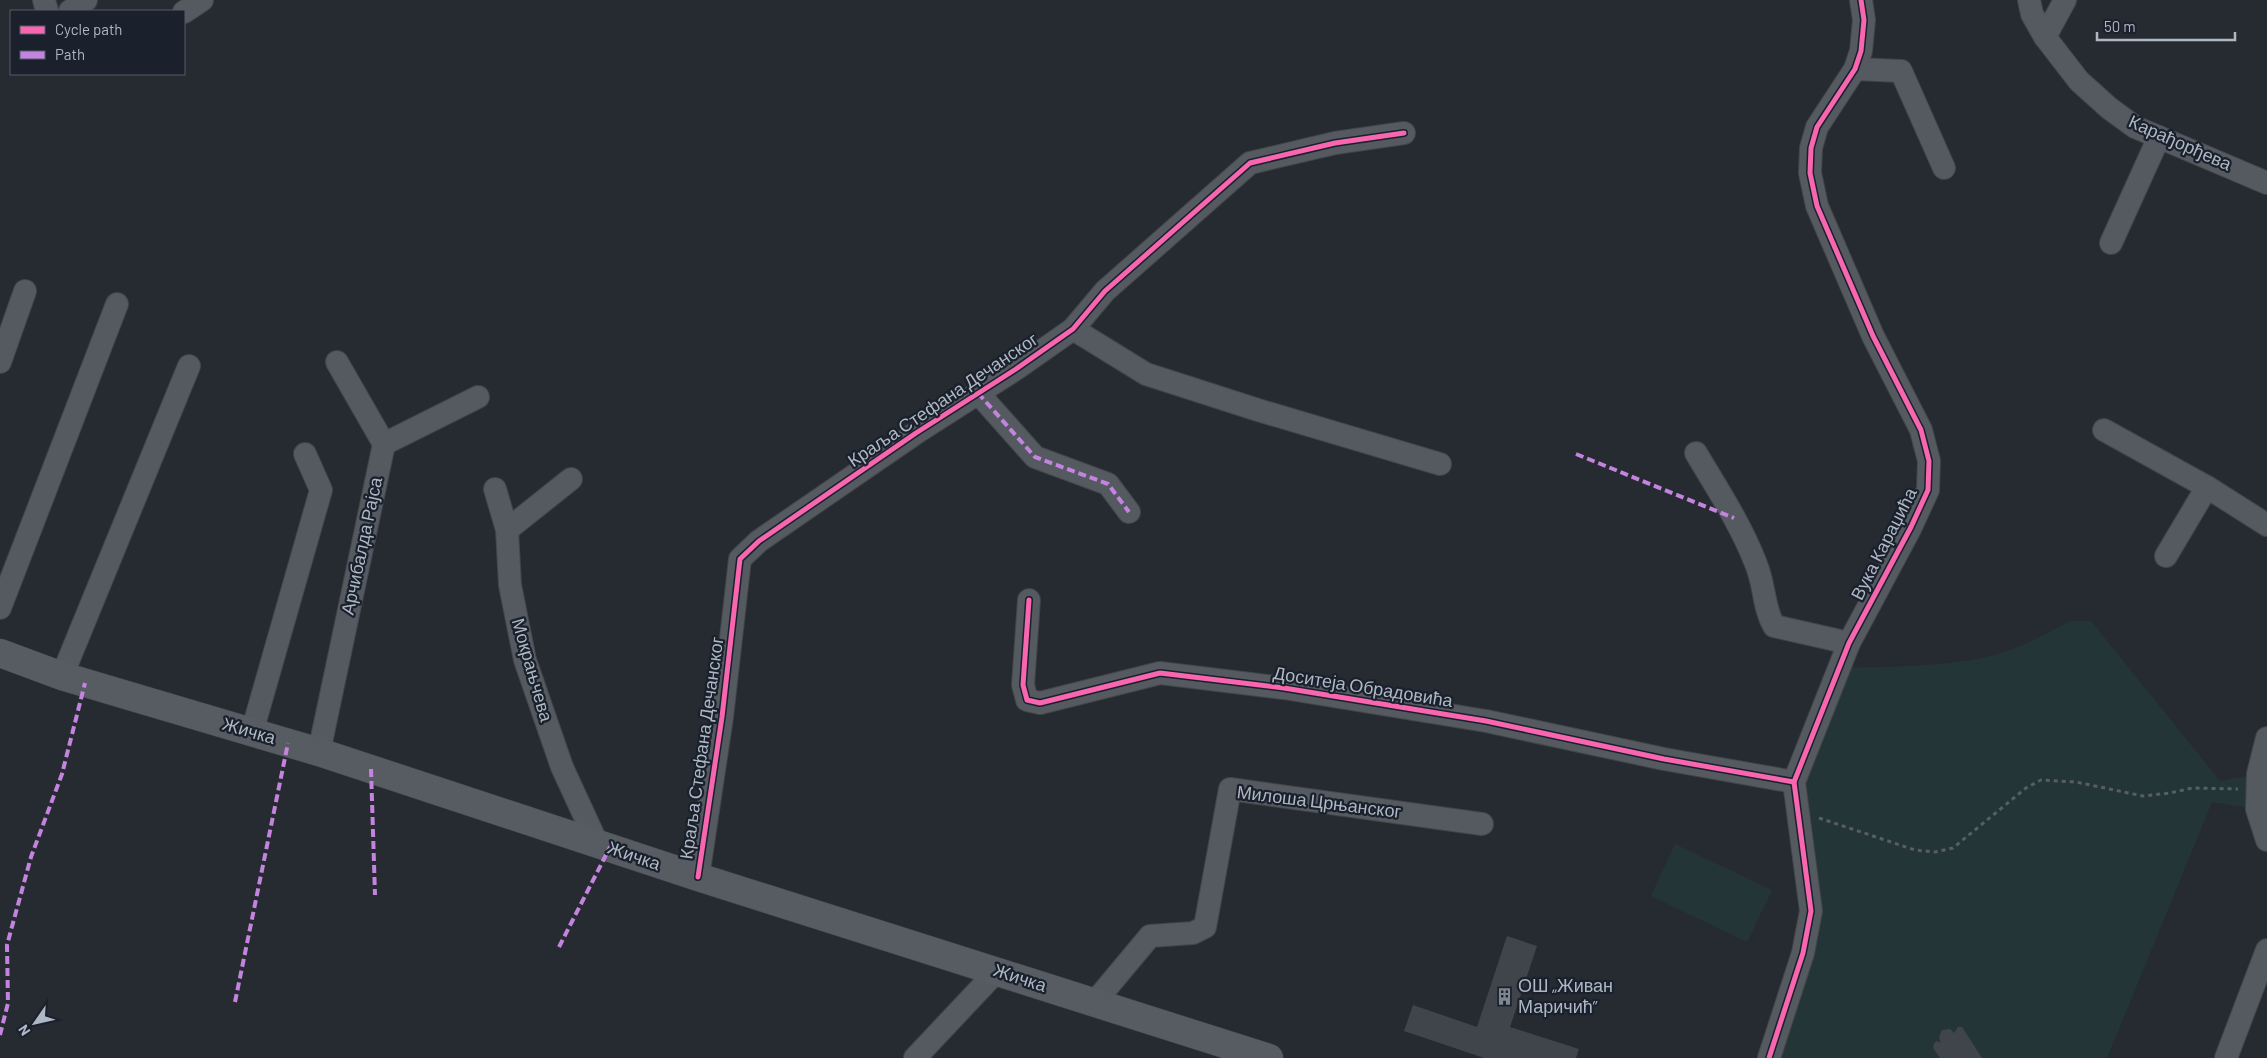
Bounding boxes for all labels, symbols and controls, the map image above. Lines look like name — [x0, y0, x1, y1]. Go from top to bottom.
legend — [10, 10, 185, 75]
scale bar — [2097, 10, 2234, 42]
text: 50 m — [2104, 17, 2136, 35]
text: Cycle path — [55, 20, 122, 38]
text: Path — [55, 45, 85, 63]
street label: Карађорђева — [2126, 110, 2236, 175]
street label: Краља Стефана Дечанског — [843, 327, 1042, 471]
street label: Арчибалда Рајса — [336, 474, 387, 617]
street label: Вука Караџића — [1845, 483, 1921, 603]
street label: Мокрањчева — [508, 616, 558, 725]
street label: Краља Стефана Дечанског — [674, 635, 728, 861]
street label: Доситеја Обрадовића — [1272, 661, 1456, 711]
street label: Жичка — [220, 712, 279, 748]
street label: Милоша Црњанског — [1236, 780, 1403, 822]
street label: Жичка — [605, 836, 665, 875]
street label: Жичка — [991, 958, 1050, 996]
place label: ОШ „Живан Маричић” — [1518, 974, 1613, 1017]
building icon: ОШ „Живан Маричић” — [1494, 986, 1514, 1006]
north arrow — [10, 998, 60, 1048]
text: N — [14, 1022, 33, 1039]

